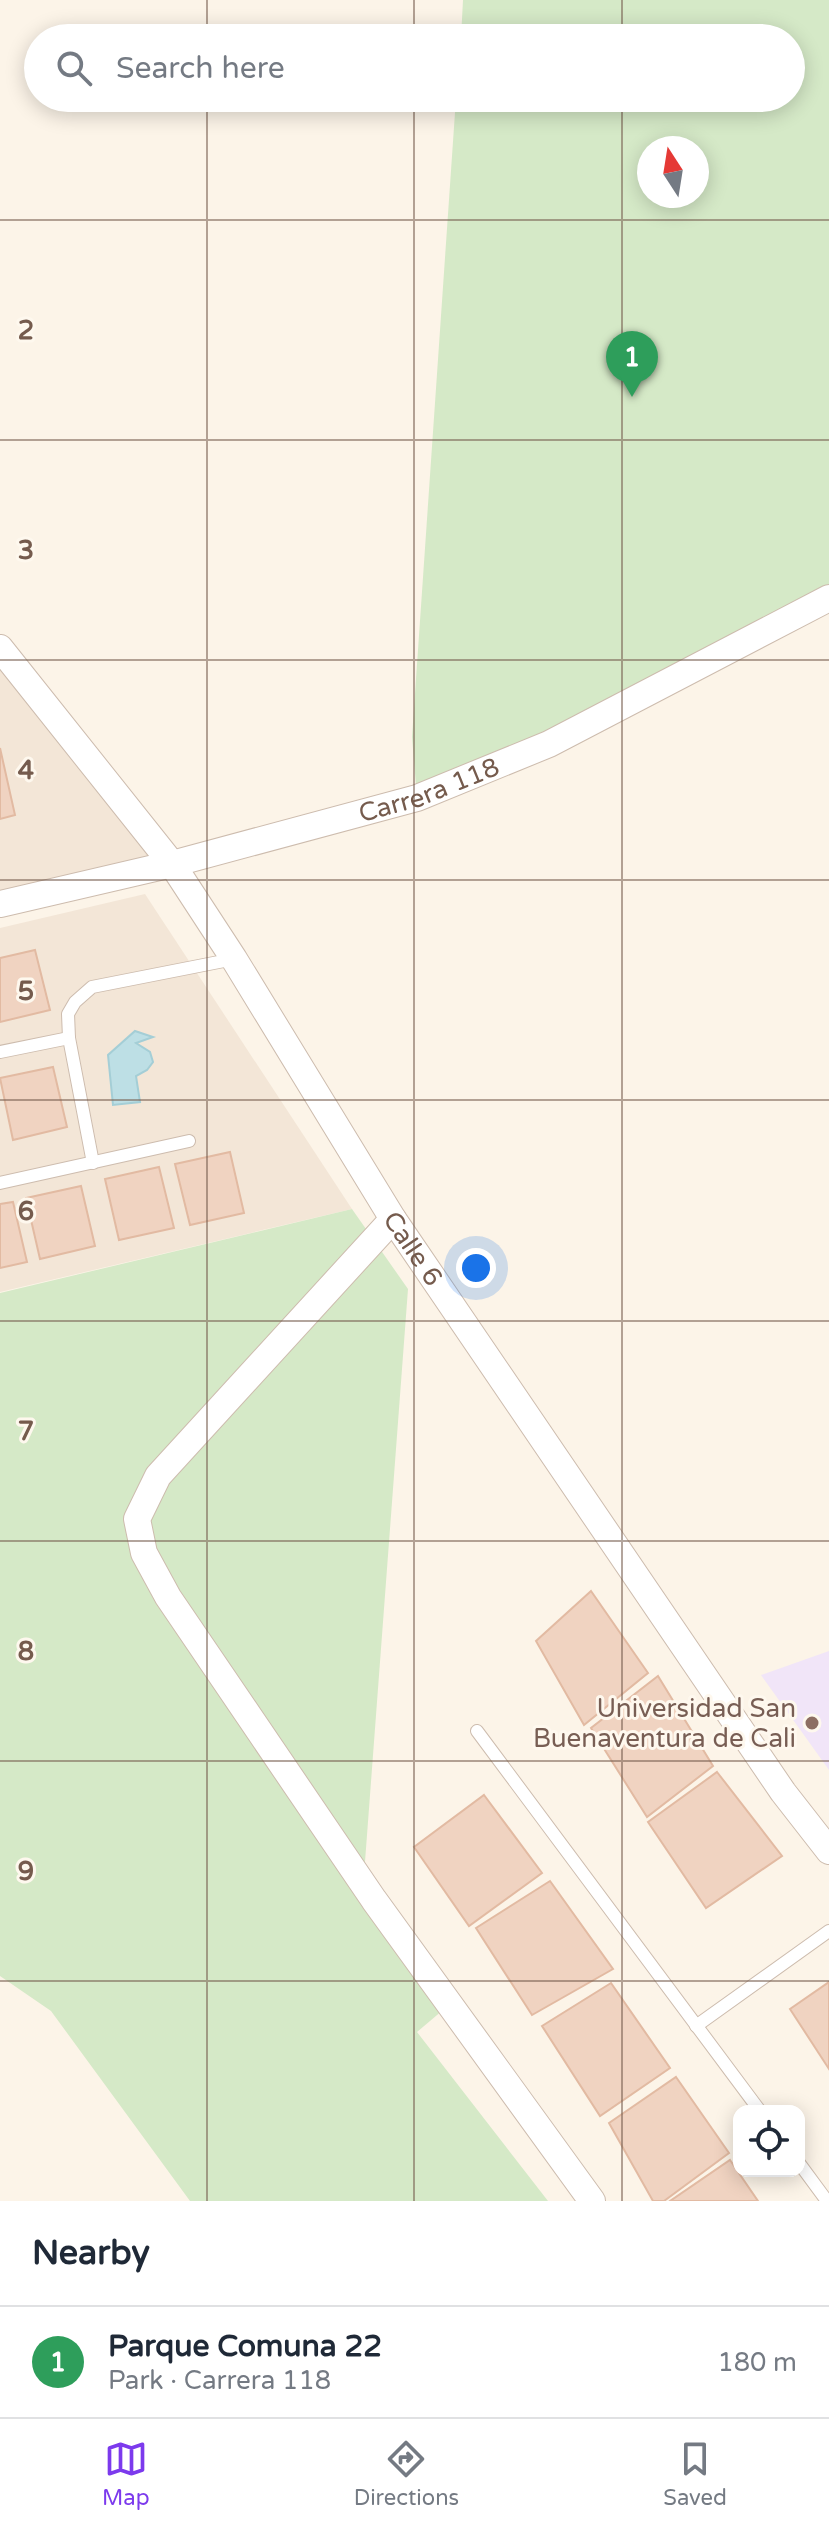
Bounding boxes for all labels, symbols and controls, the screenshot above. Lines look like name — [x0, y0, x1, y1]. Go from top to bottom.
search box — [24, 24, 805, 112]
icon: search — [52, 46, 96, 90]
text: Search here — [116, 50, 285, 87]
north arrow — [637, 136, 709, 208]
text: 2 — [18, 315, 34, 346]
pin: 1 — [606, 331, 658, 397]
text: 3 — [18, 535, 34, 566]
street label: Carrera 118 — [355, 751, 504, 829]
text: 4 — [18, 755, 34, 786]
text: 5 — [18, 976, 34, 1007]
text: 6 — [18, 1196, 34, 1227]
street label: Calle 6 — [376, 1206, 449, 1292]
your location — [456, 1248, 496, 1288]
text: 7 — [18, 1416, 34, 1447]
text: 8 — [18, 1636, 34, 1667]
place label: Universidad San Buenaventura de Cali — [533, 1693, 796, 1754]
marker: Universidad San Buenaventura de Cali — [803, 1714, 821, 1732]
text: 9 — [18, 1856, 34, 1887]
map controls — [733, 2105, 805, 2177]
button: locate — [733, 2105, 805, 2177]
text: Nearby — [32, 2233, 150, 2274]
text: Parque Comuna 22 — [108, 2328, 382, 2365]
text: 1 — [50, 2347, 66, 2378]
text: 180 m — [717, 2347, 797, 2378]
text: Park · Carrera 118 — [108, 2365, 331, 2396]
tab: Map — [102, 2437, 150, 2511]
tab: Directions — [354, 2437, 459, 2511]
tab: Saved — [663, 2437, 727, 2511]

